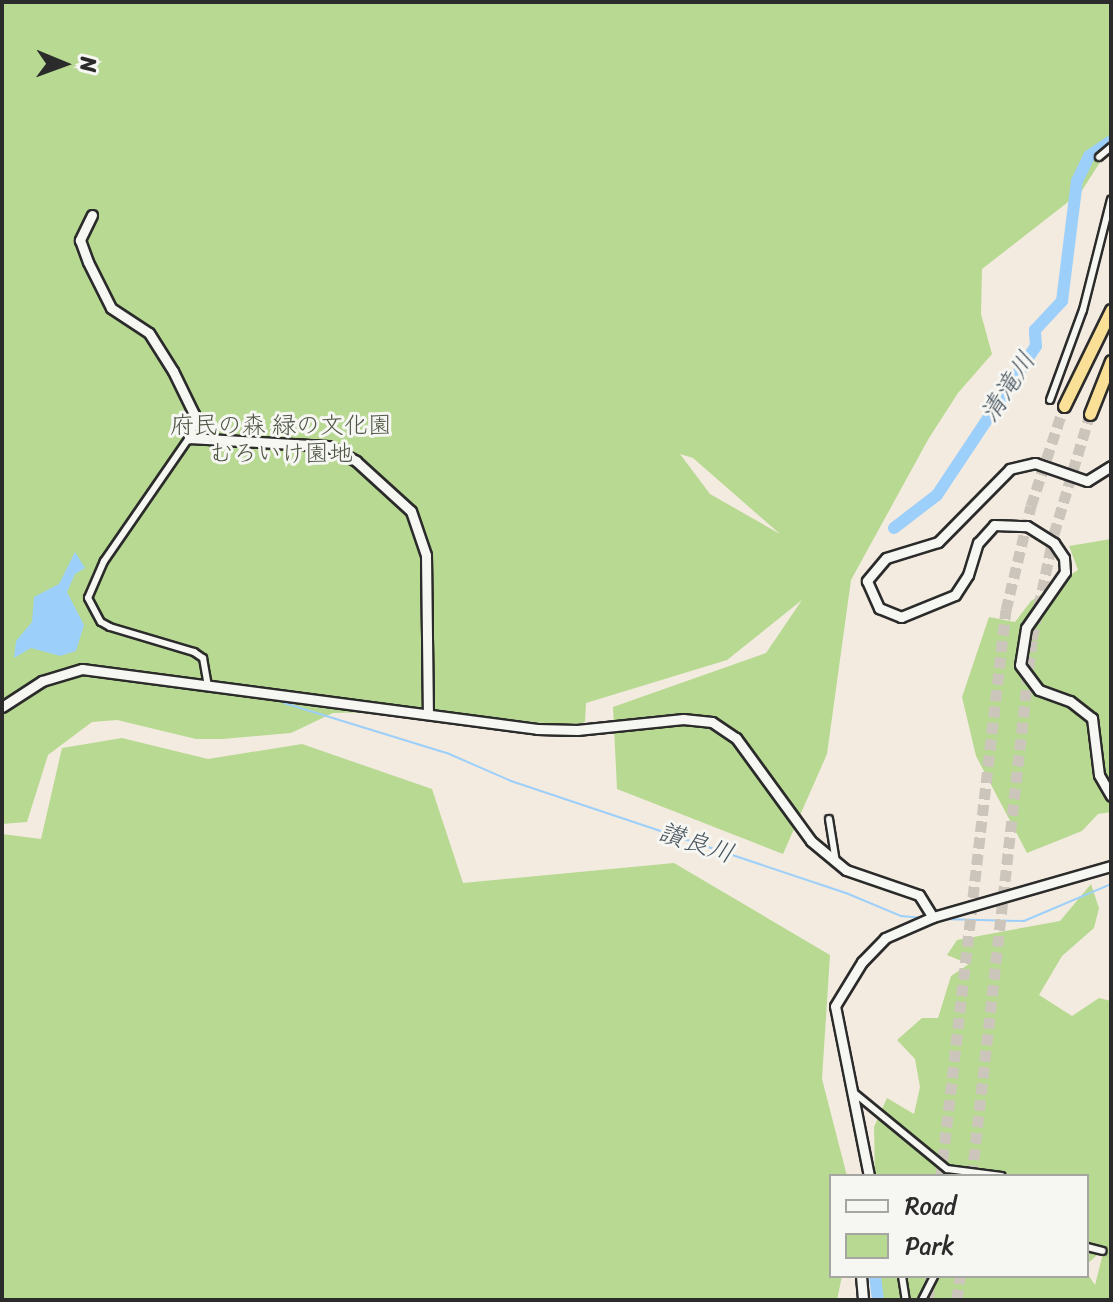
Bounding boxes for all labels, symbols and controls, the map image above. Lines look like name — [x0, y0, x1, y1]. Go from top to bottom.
north arrow — [24, 24, 104, 104]
text: N — [69, 56, 108, 72]
water label: 清滝川 — [974, 346, 1042, 428]
park label: 府民の森 緑の文化園 むろいけ園地 — [170, 412, 392, 468]
water label: 讃良川 — [654, 816, 738, 870]
legend — [829, 1174, 1089, 1278]
text: Road — [905, 1185, 956, 1227]
text: Park — [905, 1225, 954, 1267]

